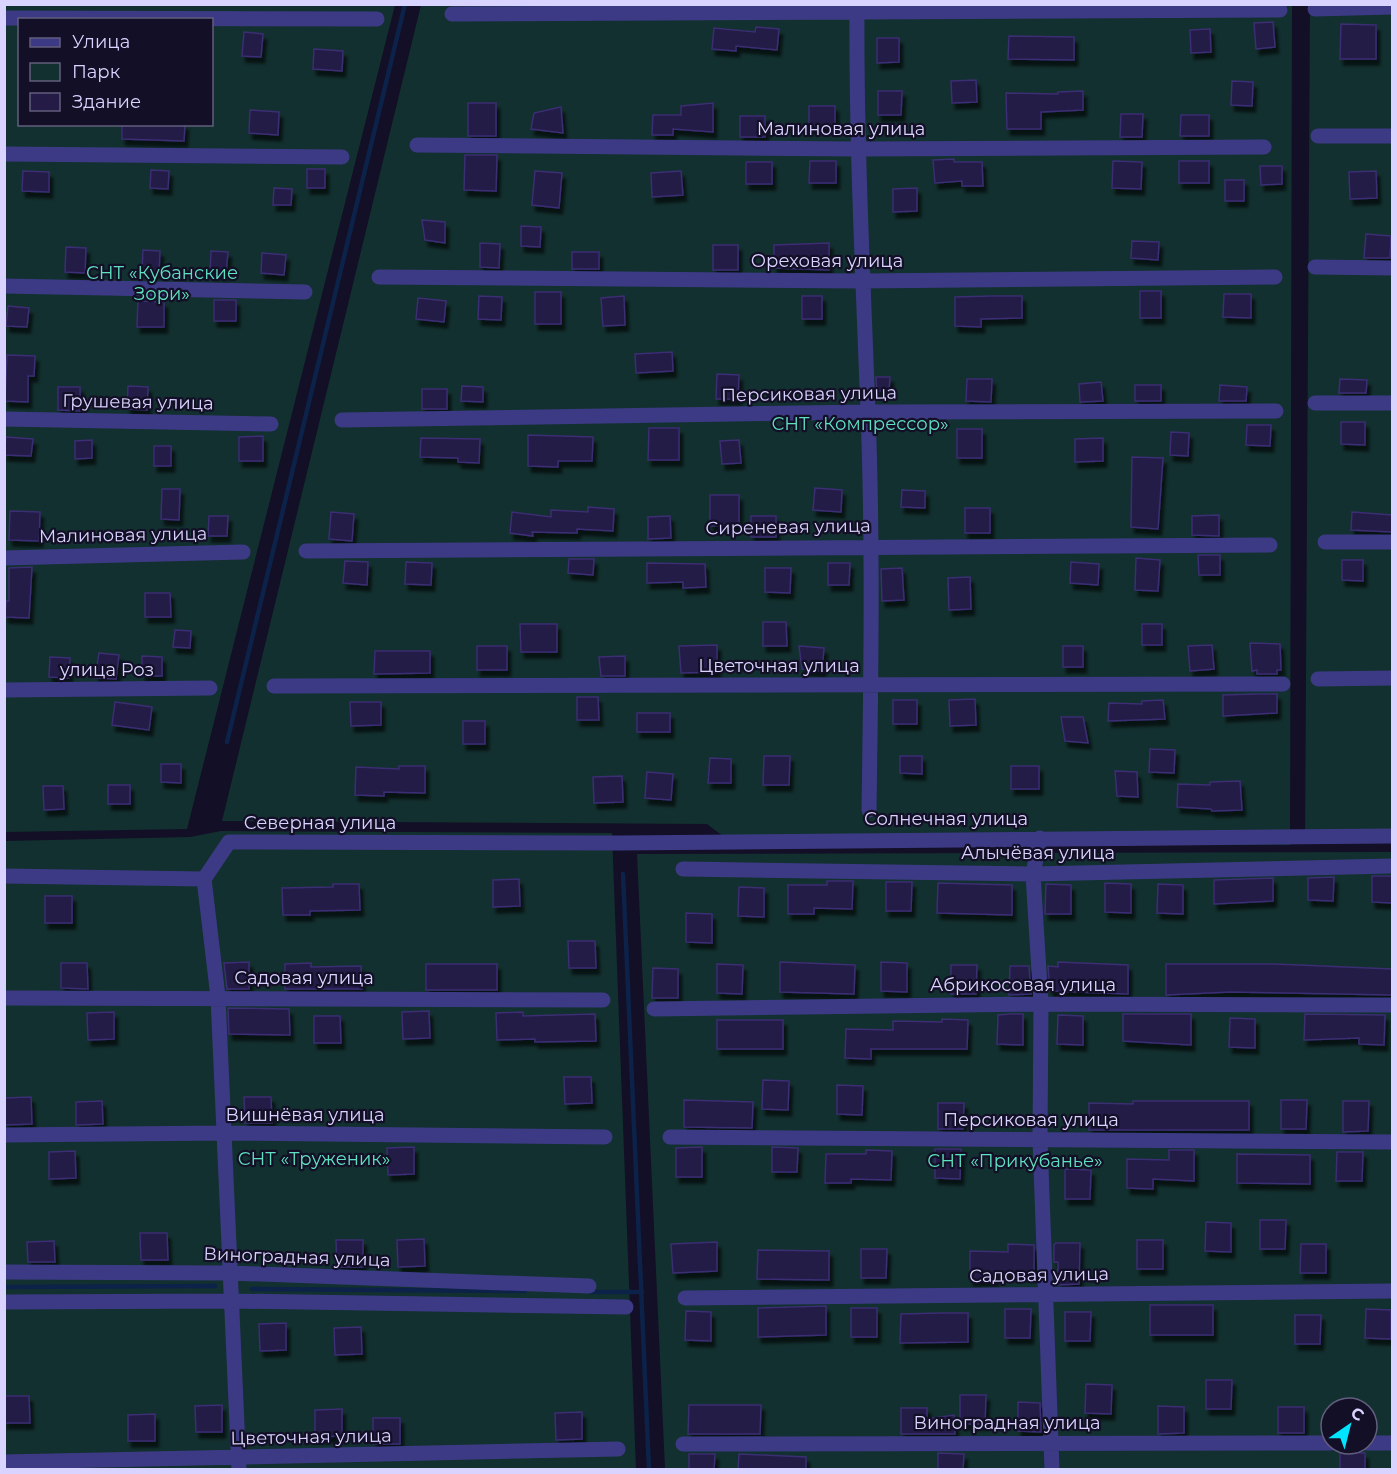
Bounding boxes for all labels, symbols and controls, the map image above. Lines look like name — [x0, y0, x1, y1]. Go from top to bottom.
legend — [18, 18, 213, 126]
text: Улица — [72, 31, 130, 53]
text: Парк — [72, 61, 121, 83]
text: Здание — [72, 91, 141, 113]
street label: Малиновая улица — [757, 118, 925, 140]
street label: Ореховая улица — [751, 250, 903, 272]
park label: СНТ «Кубанские Зори» — [86, 262, 238, 305]
street label: Персиковая улица — [721, 381, 897, 407]
street label: Грушевая улица — [62, 390, 214, 414]
park label: СНТ «Компрессор» — [771, 413, 949, 435]
street label: Сиреневая улица — [705, 515, 871, 539]
street label: Малиновая улица — [39, 523, 207, 547]
street label: Цветочная улица — [698, 655, 860, 677]
street label: улица Роз — [59, 659, 154, 681]
street label: Солнечная улица — [864, 808, 1028, 830]
street label: Северная улица — [244, 812, 396, 834]
street label: Алычёвая улица — [961, 842, 1115, 864]
street label: Садовая улица — [234, 967, 374, 989]
street label: Абрикосовая улица — [930, 974, 1116, 996]
street label: Вишнёвая улица — [225, 1104, 385, 1126]
street label: Персиковая улица — [943, 1109, 1119, 1131]
park label: СНТ «Труженик» — [238, 1148, 390, 1170]
park label: СНТ «Прикубанье» — [927, 1150, 1103, 1172]
street label: Виноградная улица — [203, 1243, 391, 1271]
street label: Садовая улица — [969, 1263, 1109, 1287]
north arrow — [1319, 1396, 1379, 1456]
text: С — [1347, 1403, 1368, 1425]
street label: Виноградная улица — [914, 1412, 1100, 1434]
street label: Цветочная улица — [230, 1425, 392, 1449]

